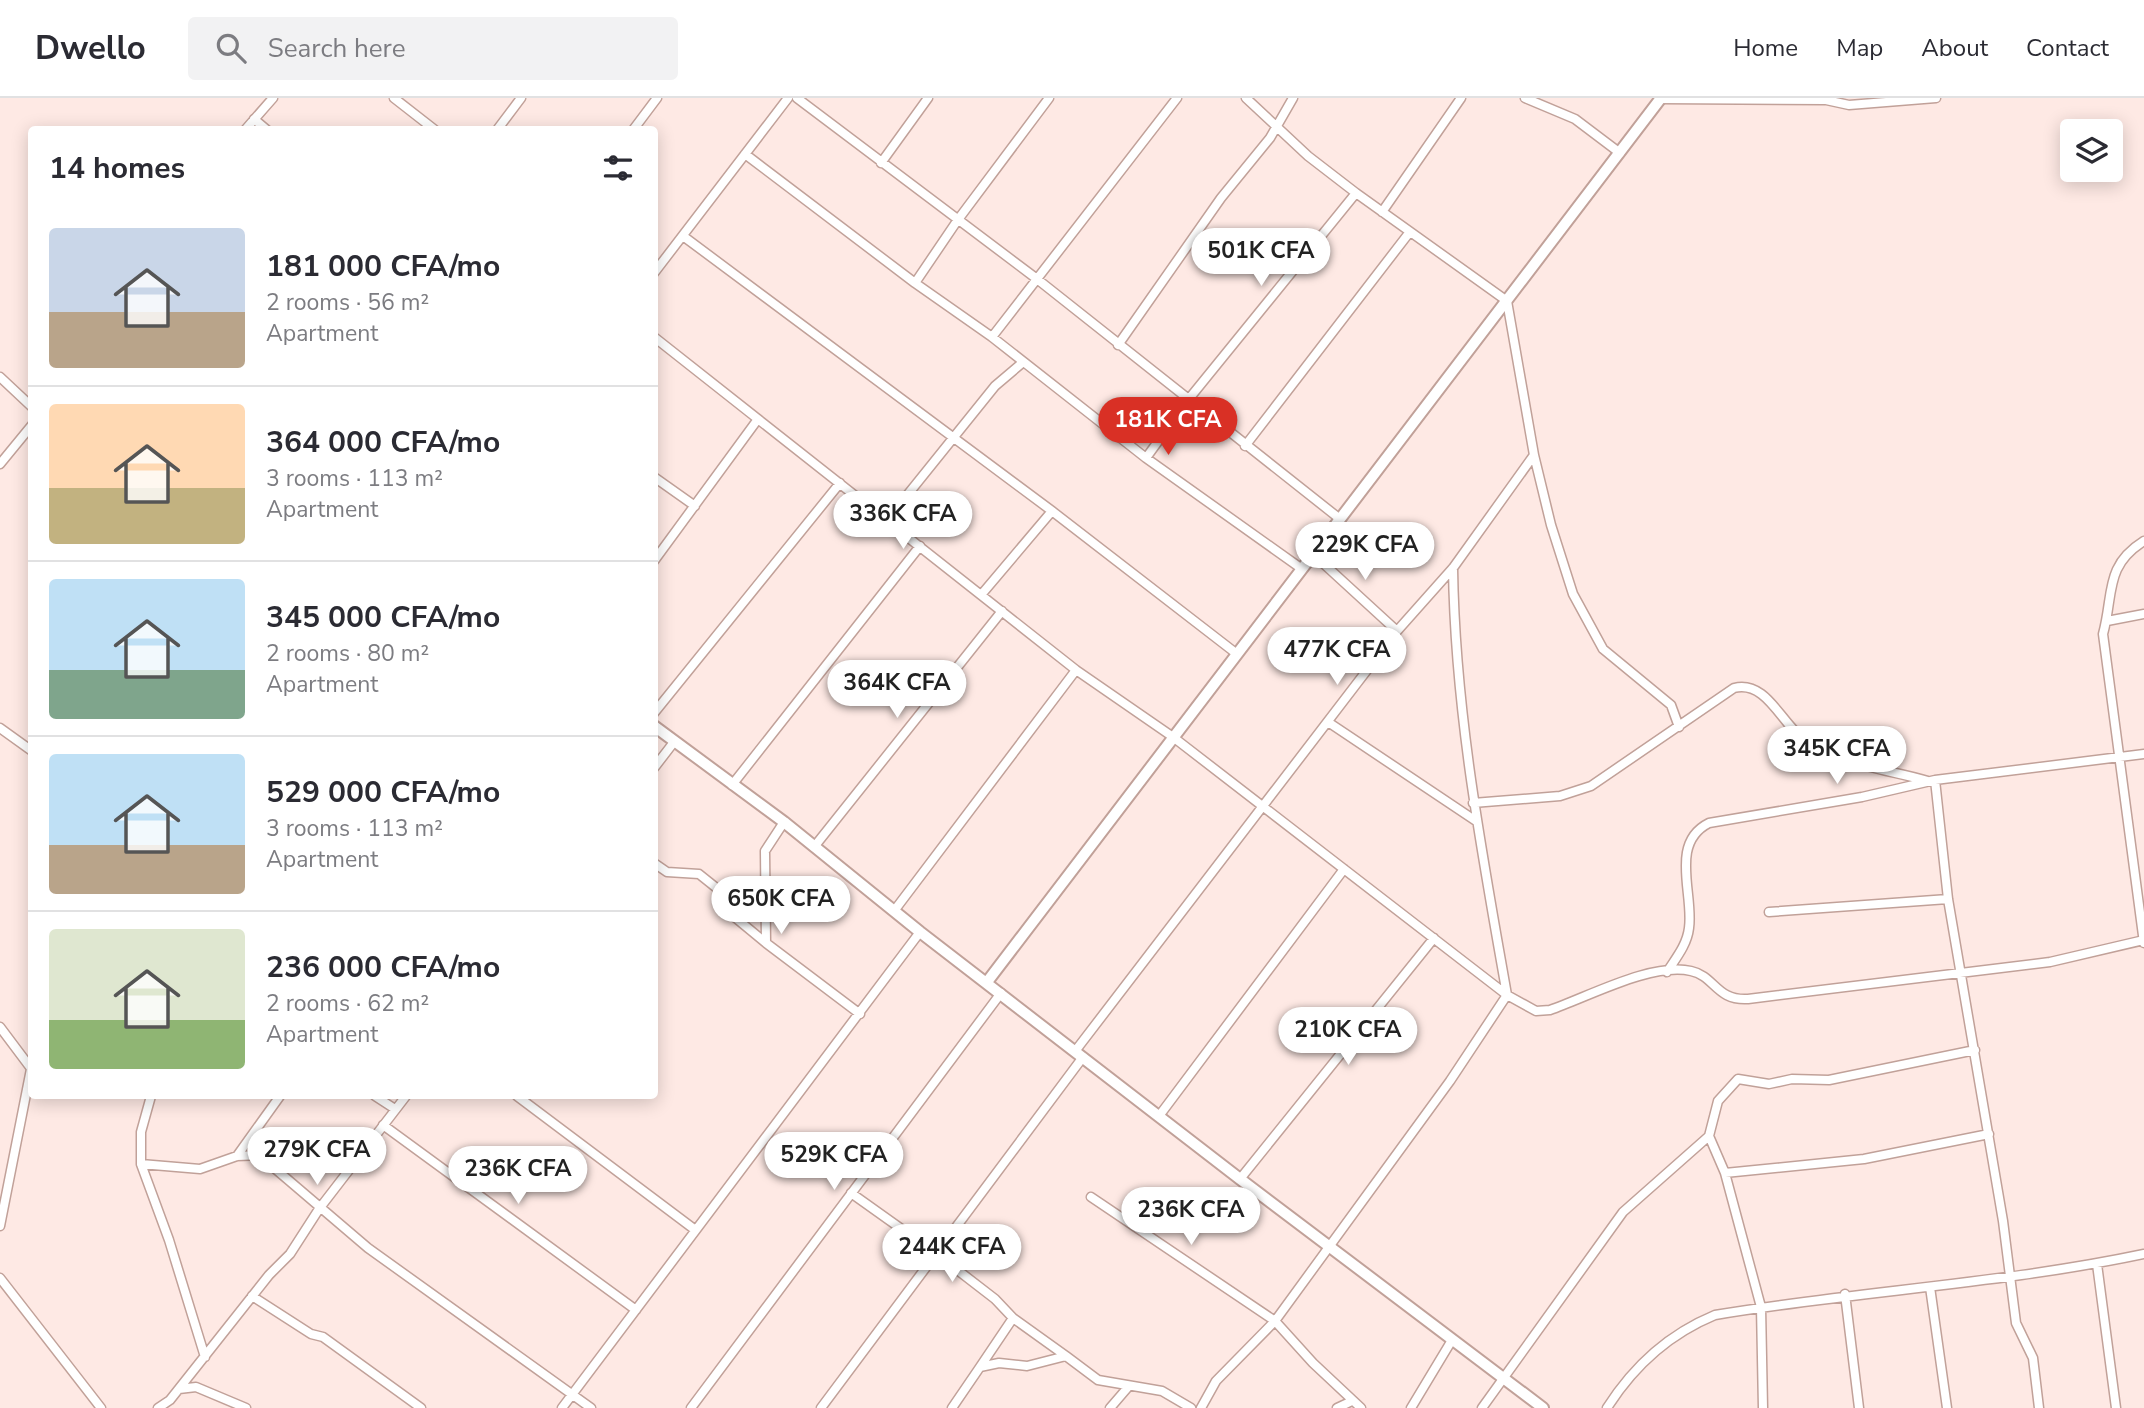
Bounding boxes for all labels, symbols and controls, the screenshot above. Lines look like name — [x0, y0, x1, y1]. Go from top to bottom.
search box — [188, 17, 678, 80]
text: Dwello — [35, 26, 146, 71]
icon: search — [212, 29, 250, 67]
text: Search here — [268, 31, 406, 66]
text: Home — [1733, 32, 1798, 64]
text: Map — [1836, 32, 1883, 64]
text: About — [1921, 32, 1988, 64]
text: Contact — [2026, 32, 2109, 64]
map controls — [2060, 119, 2123, 182]
button: layers — [2060, 119, 2123, 182]
text: 14 homes — [49, 148, 185, 189]
icon: filters — [599, 149, 637, 187]
pin: 501K CFA — [1189, 228, 1333, 288]
text: 501K CFA — [1207, 235, 1315, 266]
text: 181 000 CFA/mo — [266, 246, 500, 287]
icon: home — [105, 256, 189, 340]
text: 2 rooms · 56 m² — [266, 287, 429, 318]
text: Apartment — [266, 318, 378, 349]
pin: 181K CFA — [1096, 398, 1240, 457]
text: 181K CFA — [1114, 404, 1222, 435]
text: 364 000 CFA/mo — [266, 422, 500, 463]
icon: home — [105, 432, 189, 516]
text: 3 rooms · 113 m² — [266, 463, 443, 494]
pin: 336K CFA — [831, 491, 975, 551]
text: Apartment — [266, 494, 378, 525]
text: 336K CFA — [849, 498, 957, 529]
pin: 229K CFA — [1293, 522, 1437, 582]
text: 229K CFA — [1311, 529, 1419, 560]
text: 345 000 CFA/mo — [266, 597, 500, 638]
icon: home — [105, 607, 189, 691]
pin: 477K CFA — [1265, 628, 1409, 687]
text: 477K CFA — [1283, 634, 1391, 665]
text: 2 rooms · 80 m² — [266, 638, 429, 669]
pin: 364K CFA — [825, 660, 969, 720]
text: 364K CFA — [843, 667, 951, 698]
text: Apartment — [266, 669, 378, 700]
pin: 345K CFA — [1765, 726, 1909, 786]
text: 345K CFA — [1783, 733, 1891, 764]
text: 529 000 CFA/mo — [266, 772, 500, 813]
icon: home — [105, 782, 189, 866]
text: 3 rooms · 113 m² — [266, 813, 443, 844]
text: Apartment — [266, 844, 378, 875]
pin: 650K CFA — [709, 876, 853, 936]
text: 650K CFA — [727, 883, 835, 914]
text: 236 000 CFA/mo — [266, 947, 500, 988]
icon: home — [105, 957, 189, 1041]
text: 2 rooms · 62 m² — [266, 988, 429, 1019]
pin: 210K CFA — [1276, 1007, 1420, 1067]
text: 210K CFA — [1294, 1014, 1402, 1045]
text: Apartment — [266, 1019, 378, 1050]
pin: 279K CFA — [245, 1128, 389, 1187]
pin: 529K CFA — [762, 1132, 906, 1192]
text: 279K CFA — [263, 1134, 371, 1165]
text: 529K CFA — [780, 1139, 888, 1170]
pin: 236K CFA — [446, 1146, 590, 1206]
text: 236K CFA — [464, 1153, 572, 1184]
pin: 236K CFA — [1119, 1188, 1263, 1247]
text: 236K CFA — [1137, 1194, 1245, 1225]
pin: 244K CFA — [880, 1224, 1024, 1284]
text: 244K CFA — [898, 1231, 1006, 1262]

